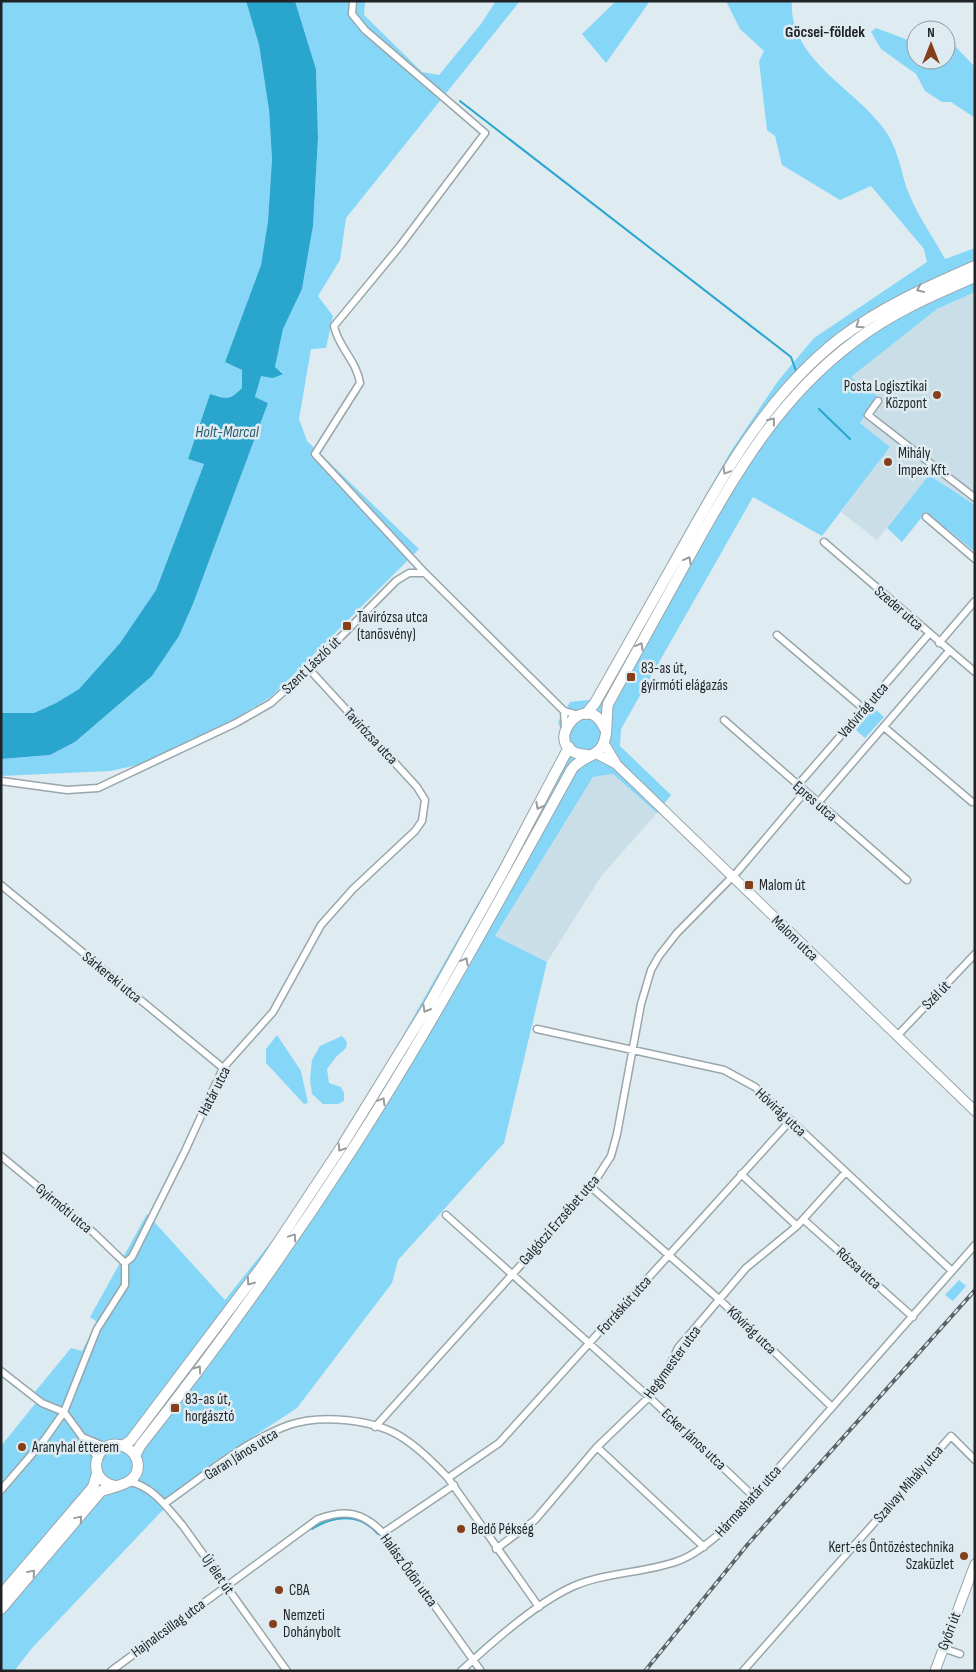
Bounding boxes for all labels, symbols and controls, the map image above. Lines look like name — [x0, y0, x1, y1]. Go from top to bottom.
north arrow — [906, 20, 956, 70]
district label: Göcsei-földek — [785, 23, 865, 42]
text: N — [927, 24, 935, 41]
one-way arrow — [916, 283, 925, 294]
one-way arrow — [855, 319, 865, 328]
place label: Posta Logisztikai Központ — [844, 377, 927, 413]
marker: Posta Logisztikai Központ — [931, 389, 943, 401]
one-way arrow — [767, 418, 775, 427]
water label: Holt-Marcal — [195, 423, 260, 442]
place label: Mihály Impex Kft. — [898, 444, 949, 480]
marker: Mihály Impex Kft. — [882, 456, 894, 468]
one-way arrow — [723, 466, 732, 475]
one-way arrow — [682, 556, 692, 565]
street label: Szeder utca — [870, 582, 927, 635]
place label: Tavirózsa utca (tanösvény) — [357, 608, 428, 644]
marker: Tavirózsa utca (tanösvény) — [341, 620, 353, 632]
street label: Szent László út — [278, 632, 345, 698]
one-way arrow — [634, 643, 644, 652]
place label: 83-as út, gyirmóti elágazás — [641, 659, 728, 695]
marker: 83-as út, gyirmóti elágazás — [625, 671, 637, 683]
street label: Vadvirág utca — [834, 678, 893, 742]
street label: Tavirózsa utca — [340, 704, 402, 769]
street label: Epres utca — [789, 777, 841, 826]
one-way arrow — [535, 801, 545, 810]
place label: Malom út — [759, 876, 806, 895]
marker: Malom út — [743, 879, 755, 891]
street label: Malom utca — [767, 911, 822, 965]
street label: Sárkereki utca — [78, 948, 146, 1007]
one-way arrow — [459, 958, 469, 967]
street label: Szél út — [918, 976, 955, 1014]
one-way arrow — [422, 1004, 432, 1013]
street label: Határ utca — [194, 1063, 235, 1119]
street label: Hóvirág utca — [751, 1084, 810, 1141]
one-way arrow — [376, 1098, 386, 1107]
one-way arrow — [338, 1142, 347, 1151]
street label: Galgóczi Erzsébet utca — [515, 1171, 604, 1269]
street label: Gyirmóti utca — [31, 1179, 96, 1238]
one-way arrow — [287, 1233, 296, 1243]
street label: Rózsa utca — [832, 1243, 885, 1294]
street label: Forráskút utca — [593, 1272, 656, 1339]
one-way arrow — [247, 1276, 255, 1285]
street label: Kővirág utca — [723, 1302, 781, 1359]
street label: Hegymester utca — [640, 1322, 705, 1403]
one-way arrow — [193, 1366, 201, 1375]
place label: 83-as út, horgásztó — [185, 1390, 234, 1426]
marker: 83-as út, horgásztó — [169, 1402, 181, 1414]
street label: Ecker János utca — [657, 1404, 730, 1474]
street label: Garan János utca — [201, 1424, 282, 1485]
place label: Aranyhal étterem — [31, 1438, 119, 1457]
marker: Aranyhal étterem — [16, 1441, 28, 1453]
street label: Szalvay Mihály utca — [869, 1441, 947, 1527]
street label: Hármashatár utca — [711, 1461, 786, 1541]
one-way arrow — [73, 1515, 82, 1524]
place label: Bedő Pékség — [471, 1520, 534, 1539]
marker: Bedő Pékség — [455, 1523, 467, 1535]
street label: Halász Ödön utca — [376, 1530, 442, 1611]
place label: Kert-és Öntözéstechnika Szaküzlet — [828, 1538, 954, 1574]
street label: Új élet út — [197, 1550, 239, 1599]
marker: Kert-és Öntözéstechnika Szaküzlet — [958, 1550, 970, 1562]
one-way arrow — [26, 1570, 35, 1579]
place label: CBA — [289, 1581, 310, 1600]
marker: CBA — [273, 1584, 285, 1596]
street label: Hajnalcsillag utca — [127, 1595, 209, 1662]
place label: Nemzeti Dohánybolt — [283, 1606, 341, 1642]
street label: Győri út — [934, 1609, 966, 1653]
marker: Nemzeti Dohánybolt — [267, 1618, 279, 1630]

